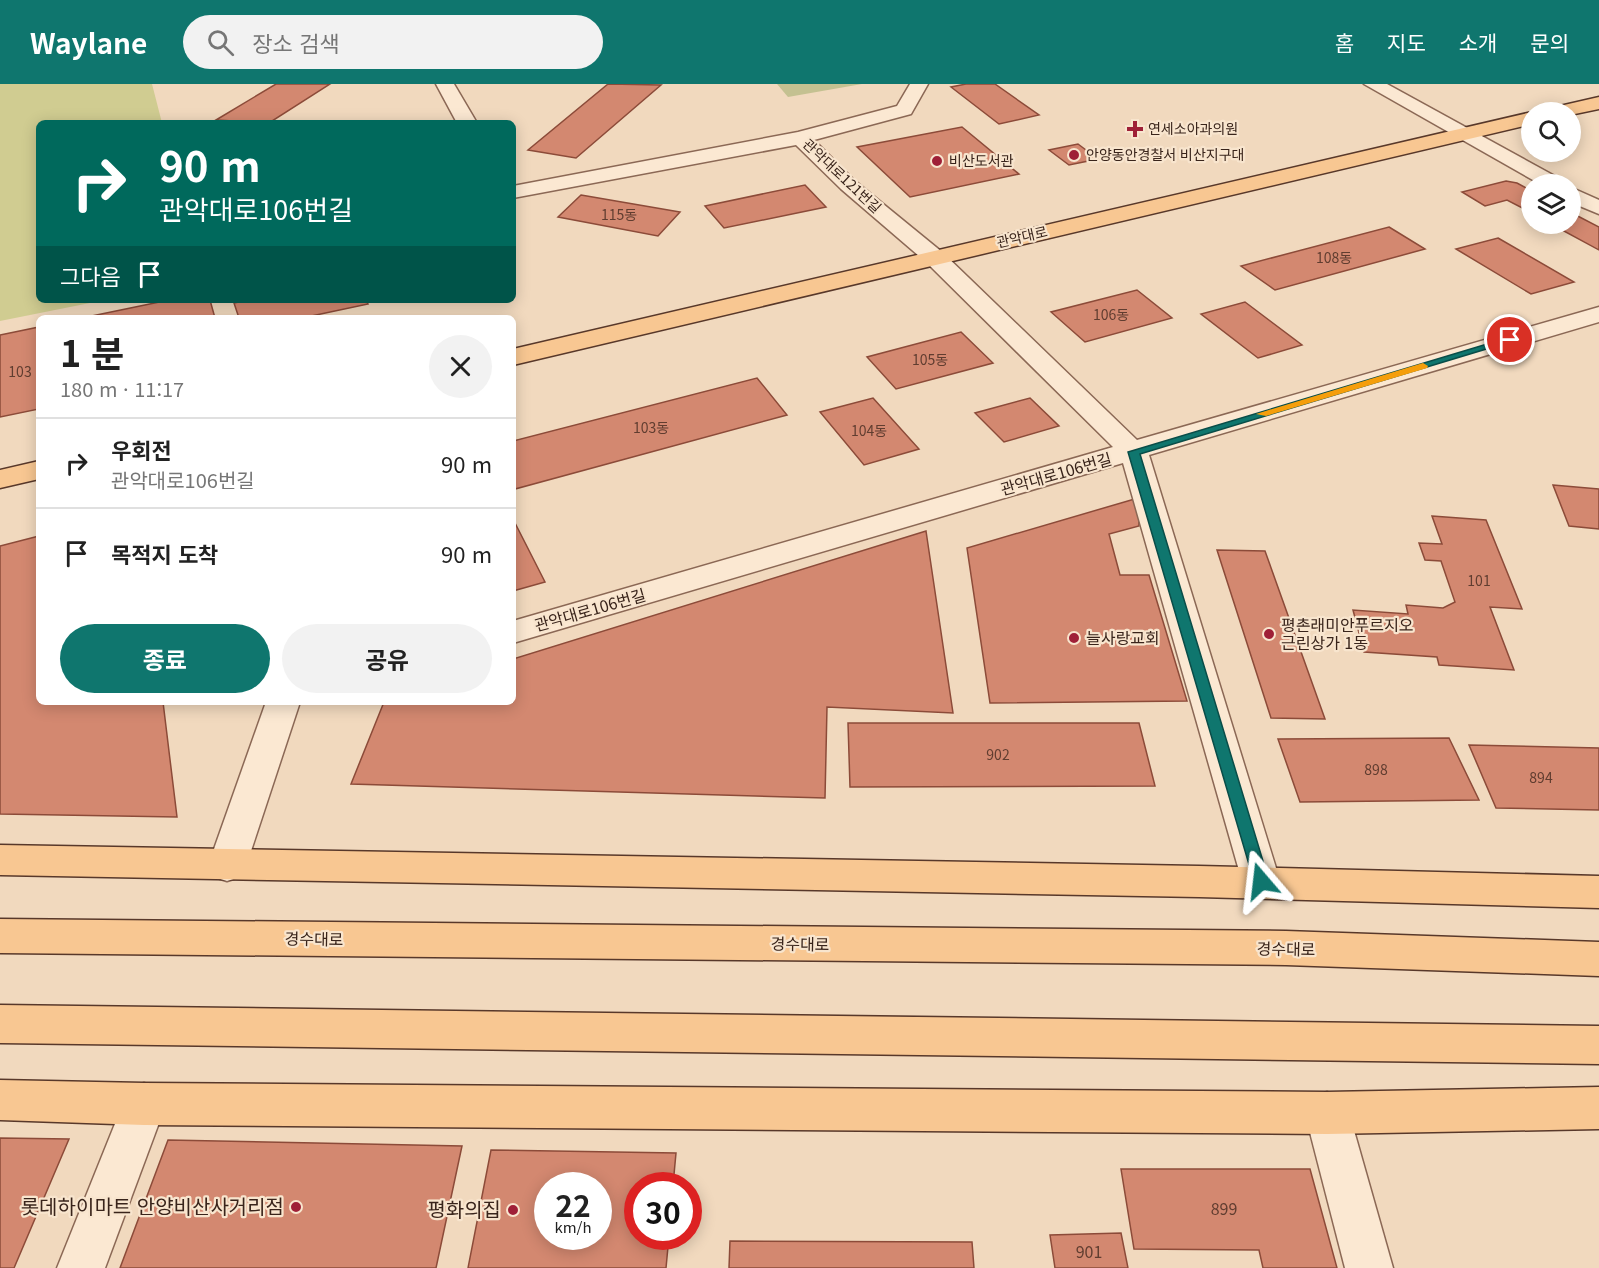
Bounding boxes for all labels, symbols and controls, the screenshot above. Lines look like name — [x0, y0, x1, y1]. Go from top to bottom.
search box — [183, 15, 603, 69]
text: Waylane — [30, 22, 147, 62]
icon: search — [204, 26, 237, 59]
text: 장소 검색 — [252, 26, 339, 58]
text: 홈 — [1335, 27, 1354, 57]
text: 지도 — [1387, 27, 1426, 57]
text: 소개 — [1459, 27, 1497, 57]
text: 문의 — [1530, 27, 1569, 57]
map controls — [1521, 102, 1581, 234]
button: search — [1521, 102, 1581, 162]
place label: 연세소아과의원 — [1148, 118, 1238, 138]
marker: 연세소아과의원 — [1126, 120, 1144, 138]
text: 90 m — [159, 133, 261, 194]
street label: 관악대로121번길 — [799, 134, 886, 217]
icon: right — [60, 144, 138, 222]
place label: 안양동안경찰서 비산지구대 — [1086, 144, 1244, 164]
marker: 안양동안경찰서 비산지구대 — [1067, 148, 1081, 162]
place label: 비산도서관 — [949, 150, 1014, 170]
marker: 비산도서관 — [930, 154, 944, 168]
button: layers — [1521, 174, 1581, 234]
text: 관악대로106번길 — [159, 189, 353, 228]
house number: 115동 — [601, 204, 637, 224]
street label: 관악대로 — [994, 220, 1049, 252]
house number: 108동 — [1316, 247, 1352, 267]
icon: arrive — [133, 258, 166, 291]
text: 그다음 — [60, 259, 121, 291]
house number: 106동 — [1093, 304, 1129, 324]
pin — [1484, 314, 1535, 365]
icon: arrive — [1493, 323, 1526, 356]
text: 1 분 — [60, 325, 124, 377]
button: close — [429, 335, 492, 398]
house number: 105동 — [912, 349, 948, 369]
house number: 103 — [8, 361, 32, 381]
text: 180 m · 11:17 — [60, 374, 184, 403]
house number: 103동 — [633, 417, 669, 437]
house number: 104동 — [851, 420, 887, 440]
text: 우회전 — [111, 433, 172, 465]
street label: 관악대로106번길 — [997, 446, 1114, 500]
icon: right — [60, 447, 93, 480]
text: 90 m — [441, 447, 492, 479]
text: 관악대로106번길 — [111, 465, 255, 494]
icon: arrive — [60, 537, 93, 570]
text: 목적지 도착 — [111, 537, 218, 569]
text: 90 m — [441, 537, 492, 569]
house number: 101 — [1467, 570, 1491, 590]
street label: 관악대로106번길 — [531, 582, 648, 636]
place label: 평촌래미안푸르지오 근린상가 1동 — [1281, 612, 1413, 654]
button: 종료 — [60, 624, 270, 693]
button: 공유 — [282, 624, 492, 693]
place label: 늘사랑교회 — [1086, 625, 1160, 649]
marker: 평촌래미안푸르지오 근린상가 1동 — [1262, 627, 1276, 641]
marker: 늘사랑교회 — [1067, 631, 1081, 645]
house number: 902 — [986, 744, 1010, 764]
house number: 898 — [1364, 759, 1388, 779]
house number: 894 — [1529, 767, 1553, 787]
position arrow — [1229, 849, 1293, 913]
street label: 경수대로 — [284, 925, 344, 951]
street label: 경수대로 — [770, 930, 830, 956]
street label: 경수대로 — [1256, 935, 1316, 961]
speed limit sign: 30 — [624, 1172, 702, 1250]
text: 22 — [555, 1182, 591, 1226]
place label: 롯데하이마트 안양비산사거리점 — [21, 1191, 284, 1220]
place label: 평화의집 — [427, 1194, 501, 1223]
house number: 899 — [1211, 1196, 1237, 1220]
marker: 롯데하이마트 안양비산사거리점 — [289, 1200, 303, 1214]
marker: 평화의집 — [506, 1203, 520, 1217]
text: km/h — [554, 1216, 592, 1237]
house number: 901 — [1076, 1239, 1102, 1263]

